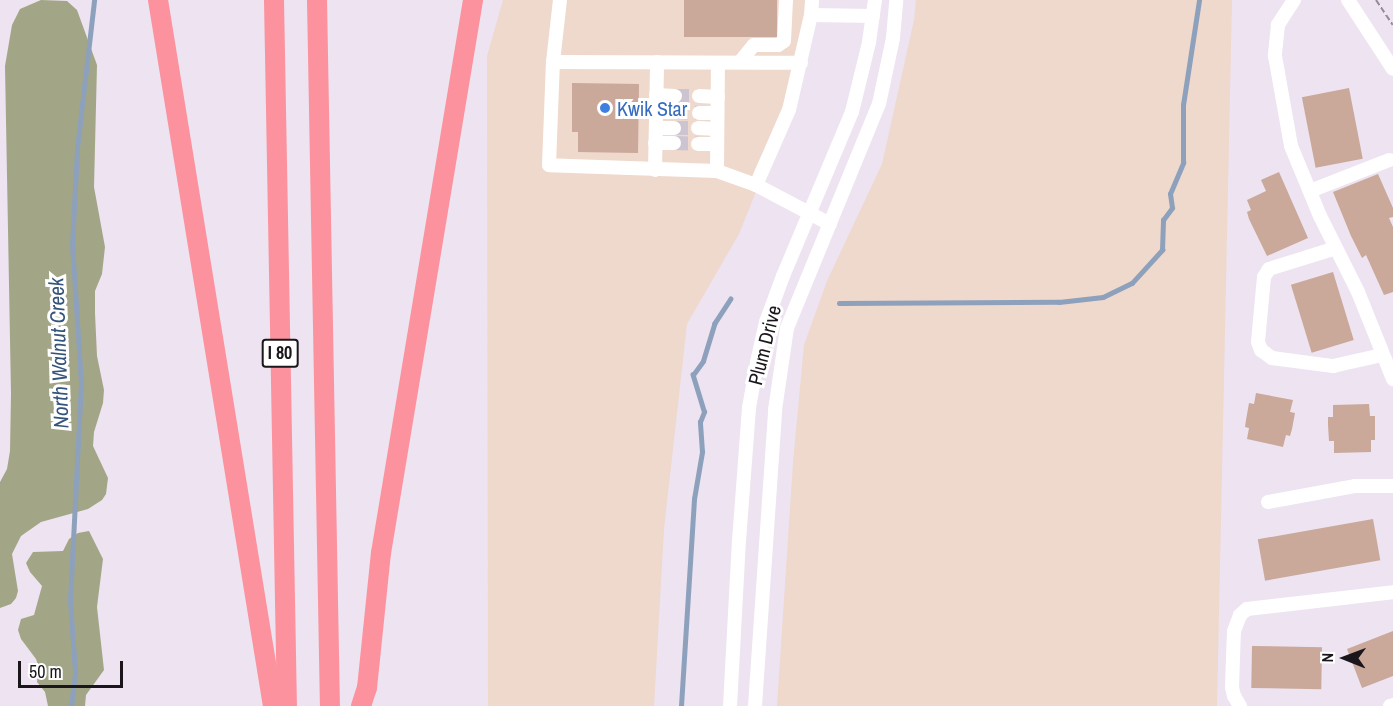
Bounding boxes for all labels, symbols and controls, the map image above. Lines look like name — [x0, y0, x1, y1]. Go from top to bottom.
place label: Kwik Star — [617, 96, 687, 120]
marker: Kwik Star — [598, 101, 612, 115]
water label: North Walnut Creek — [44, 277, 74, 429]
street label: Plum Drive — [743, 303, 785, 387]
road number: I 80 — [260, 338, 300, 368]
north arrow — [1315, 628, 1375, 688]
scale bar — [21, 649, 126, 687]
text: N — [1316, 653, 1338, 663]
text: 50 m — [29, 659, 62, 684]

